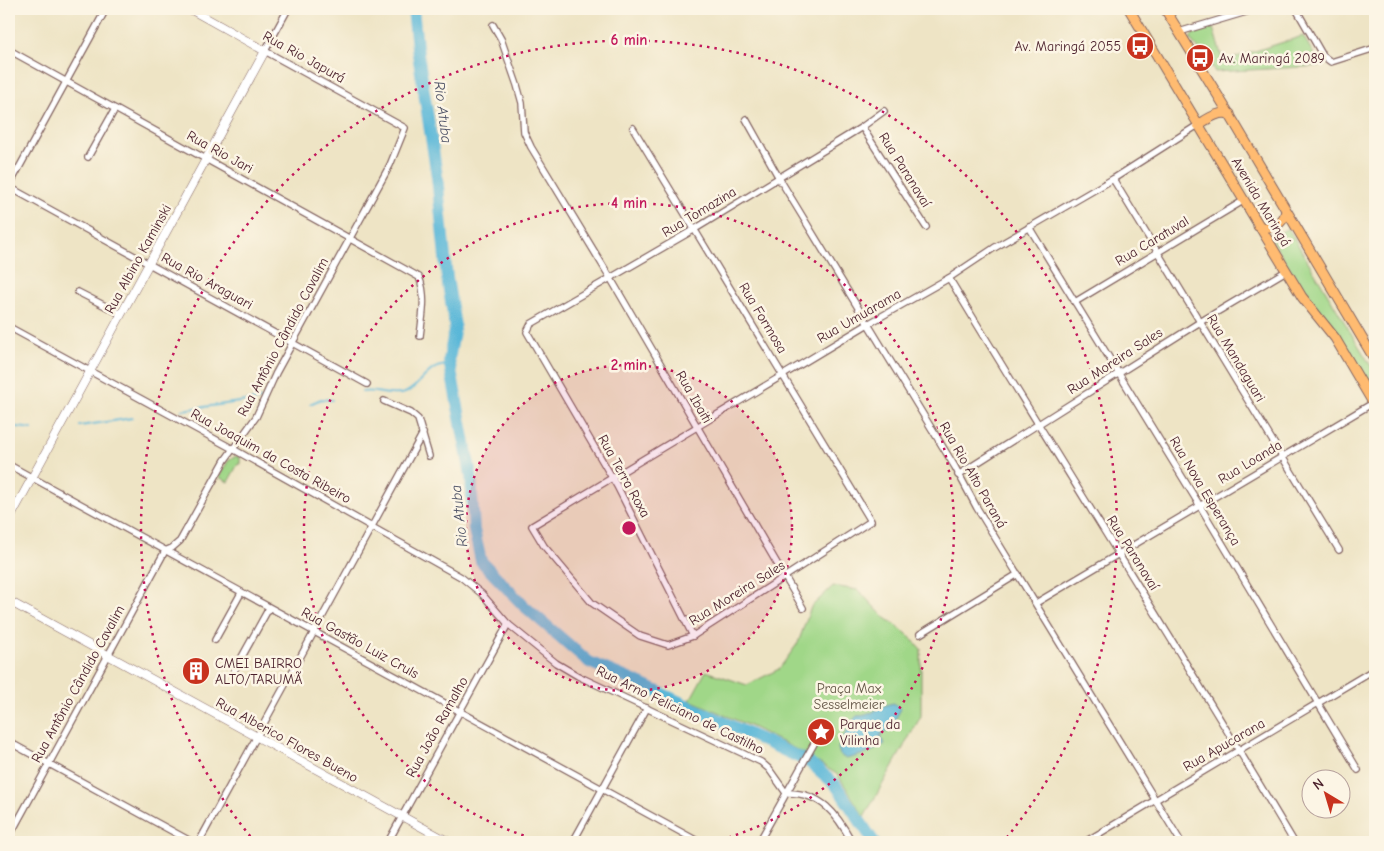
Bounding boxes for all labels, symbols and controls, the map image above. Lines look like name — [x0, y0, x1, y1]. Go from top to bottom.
street label: Rua Rio Japurá — [260, 27, 348, 87]
text: 6 min — [611, 31, 647, 49]
bus stop icon: Av. Maringá 2055 — [1125, 31, 1155, 61]
place label: Av. Maringá 2055 — [1014, 38, 1121, 55]
bus stop icon: Av. Maringá 2089 — [1185, 43, 1215, 73]
place label: Av. Maringá 2089 — [1219, 50, 1325, 67]
water label: Rio Atuba — [430, 80, 456, 144]
street label: Rua Rio Jari — [184, 127, 256, 177]
street label: Rua Paranavaí — [875, 129, 935, 211]
street label: Avenida Maringá — [1228, 154, 1294, 250]
street label: Rua Tomazina — [659, 183, 739, 241]
text: 4 min — [611, 194, 647, 212]
street label: Rua Albino Kaminski — [101, 201, 175, 317]
street label: Rua Caratuval — [1112, 212, 1192, 270]
street label: Rua Rio Araguari — [158, 249, 256, 313]
street label: Rua Antônio Cândido Cavalim — [234, 255, 332, 419]
street label: Rua Formosa — [735, 280, 791, 356]
street label: Rua Umuarama — [814, 285, 904, 347]
street label: Rua Mandaguari — [1203, 311, 1269, 405]
street label: Rua Moreira Sales — [1064, 324, 1166, 398]
text: 2 min — [611, 356, 647, 374]
street label: Rua Ibaiti — [672, 368, 716, 426]
street label: Rua Joaquim da Costa Ribeiro — [188, 405, 354, 507]
street label: Rua Rio Alto Paraná — [936, 419, 1010, 531]
street label: Rua Terra Roxa — [594, 432, 654, 520]
street label: Rua Nova Esperança — [1166, 433, 1244, 549]
street label: Rua Loanda — [1215, 436, 1285, 488]
water label: Rio Atuba — [447, 484, 471, 548]
street label: Rua Paranavaí — [1103, 512, 1163, 594]
centre of rings — [620, 519, 638, 537]
street label: Rua Moreira Sales — [686, 557, 788, 629]
street label: Rua Antônio Cândido Cavalim — [28, 602, 128, 766]
street label: Rua Gastão Luiz Cruls — [298, 604, 422, 682]
place label: CMEI BAIRRO ALTO/TARUMÃ — [215, 655, 302, 688]
building icon: CMEI BAIRRO ALTO/TARUMÃ — [181, 656, 211, 686]
street label: Rua Arno Feliciano de Castilho — [593, 662, 767, 758]
street label: Rua João Ramalho — [402, 674, 472, 780]
park label: Praça Max Sesselmeier — [814, 680, 885, 713]
street label: Rua Alberico Flores Bueno — [213, 694, 361, 786]
street label: Rua Apucarana — [1180, 715, 1268, 775]
place label: Parque da Vilinha — [840, 716, 901, 749]
place icon: Parque da Vilinha — [806, 717, 836, 747]
north arrow — [1302, 768, 1352, 818]
text: N — [1309, 775, 1327, 794]

